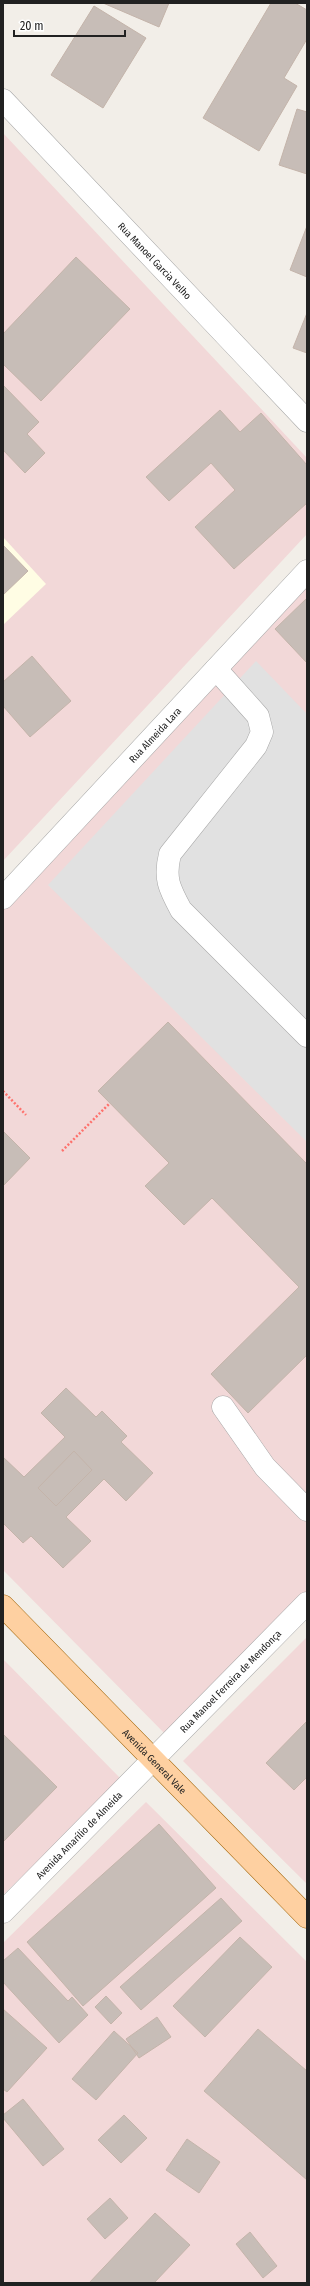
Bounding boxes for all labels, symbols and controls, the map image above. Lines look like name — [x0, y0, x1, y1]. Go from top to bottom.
scale bar — [14, 12, 125, 38]
text: 20 m — [20, 19, 44, 33]
street label: Rua Manoel Garcia Velho — [115, 220, 193, 302]
street label: Rua Almeida Lara — [127, 705, 184, 765]
street label: Rua Manoel Ferreira de Mendonça — [178, 1628, 284, 1736]
street label: Avenida General Vale — [120, 1727, 188, 1797]
street label: Avenida Amarílio de Almeida — [34, 1789, 125, 1882]

